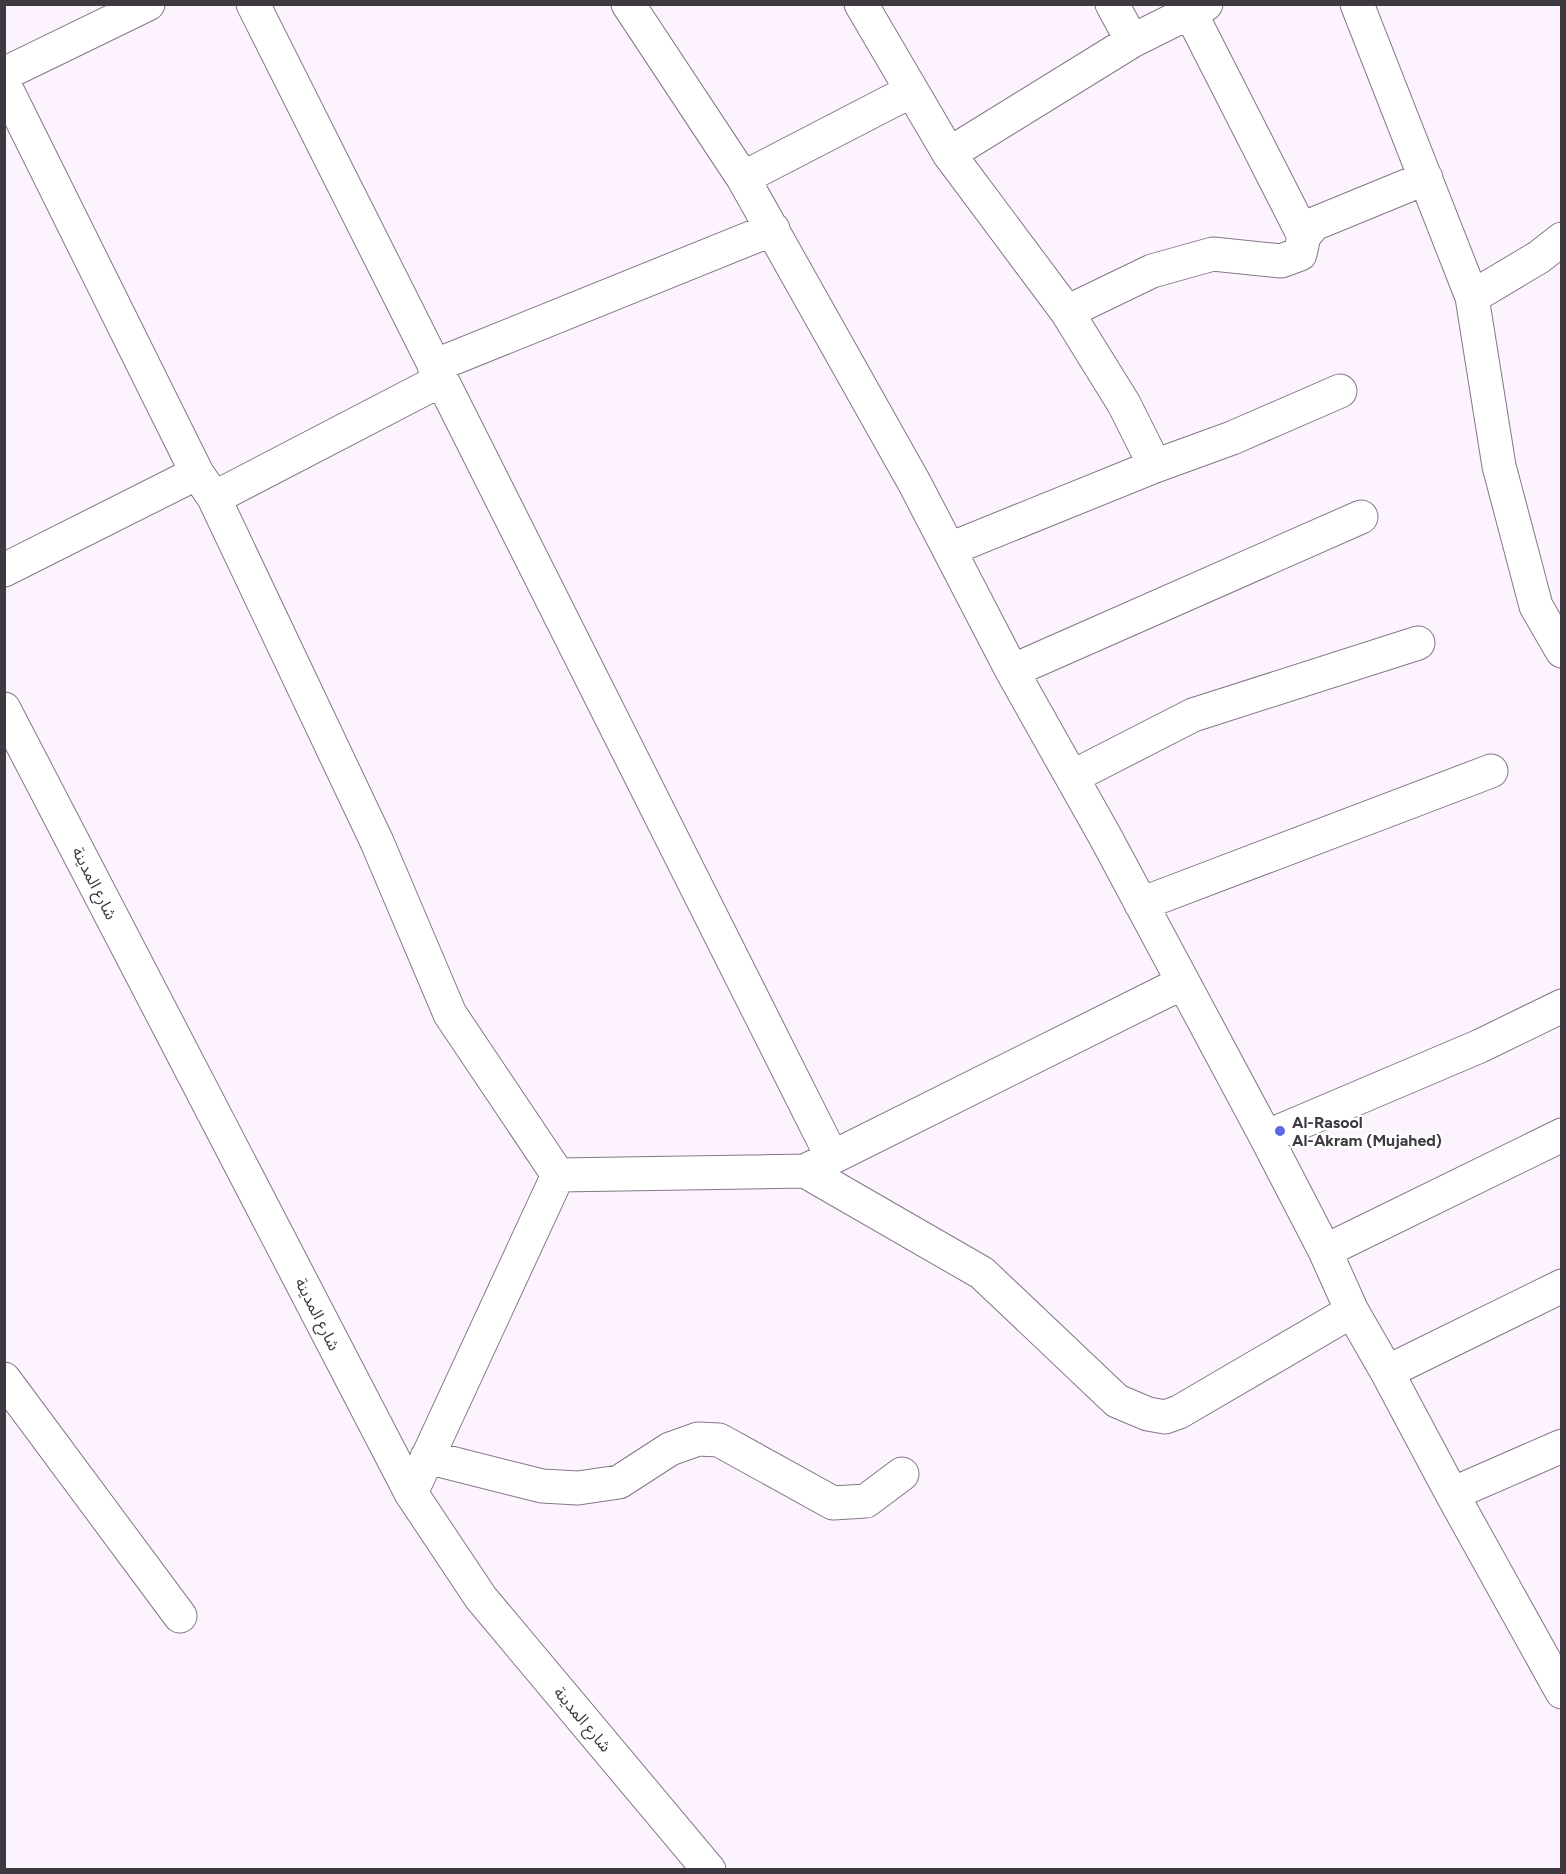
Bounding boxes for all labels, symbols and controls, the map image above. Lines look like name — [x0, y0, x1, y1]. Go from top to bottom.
street label: شارع المدينة — [66, 844, 121, 924]
place label: Al-Rasool Al-Akram (Mujahed) — [1292, 1113, 1442, 1150]
marker: Al-Rasool Al-Akram (Mujahed) — [1273, 1124, 1287, 1138]
street label: شارع المدينة — [289, 1275, 344, 1355]
street label: شارع المدينة — [548, 1683, 615, 1758]

